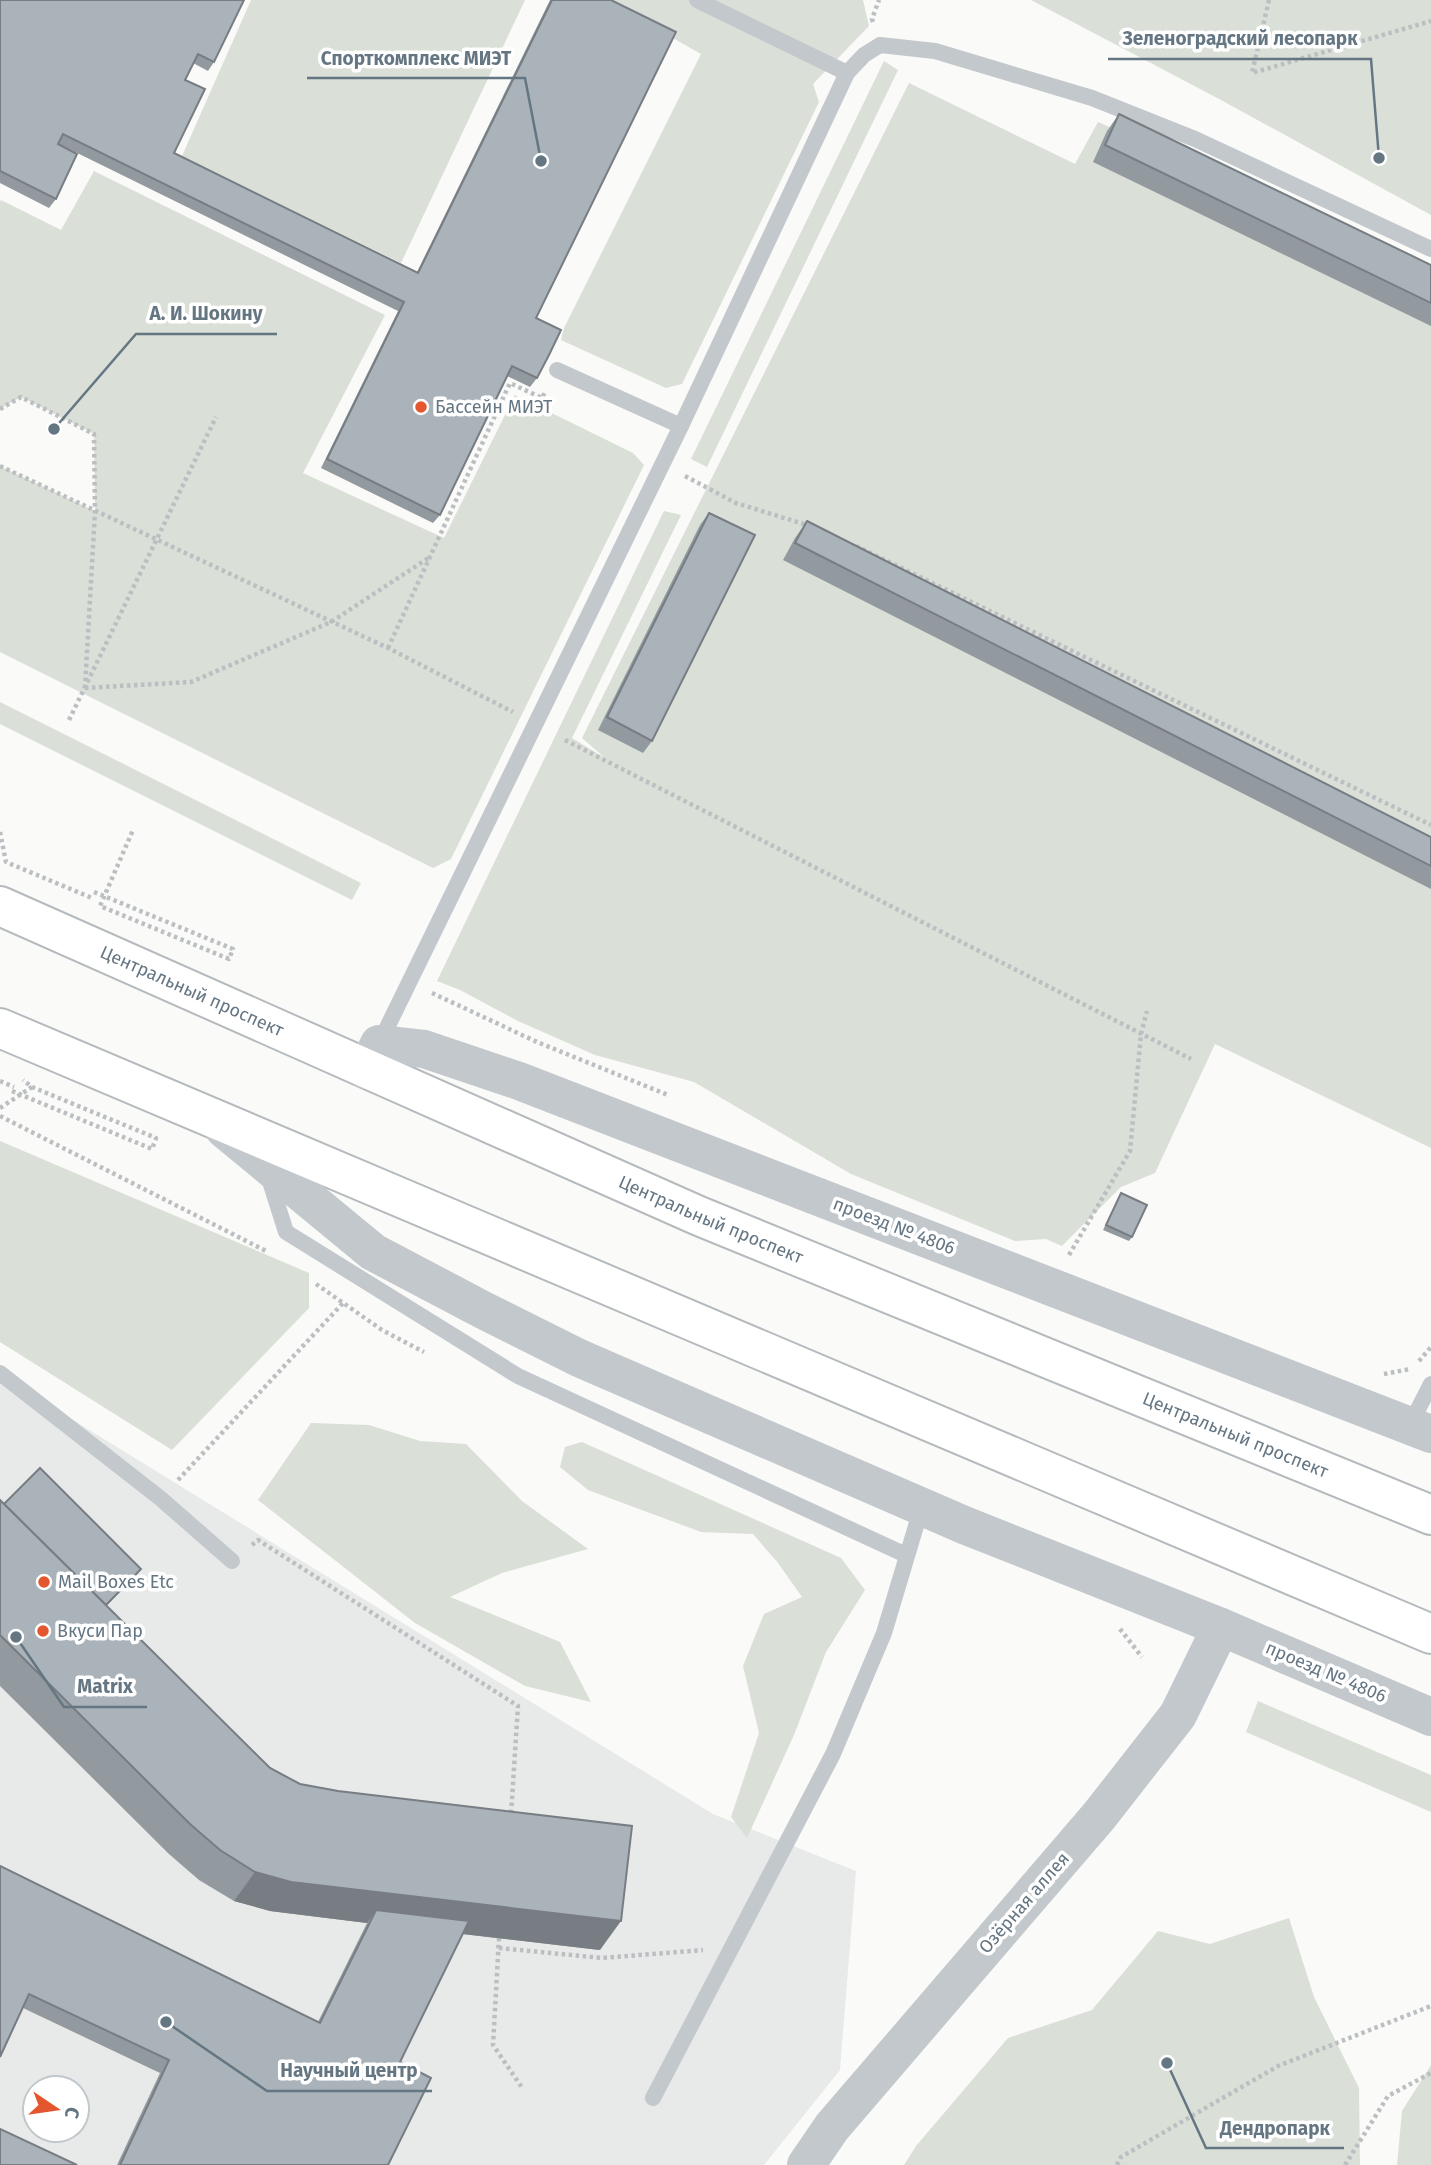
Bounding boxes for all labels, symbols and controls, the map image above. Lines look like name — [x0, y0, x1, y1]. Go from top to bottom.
callout: Зеленоградский лесопарк — [1108, 19, 1371, 59]
text: Зеленоградский лесопарк — [1121, 27, 1358, 50]
callout: Спорткомплекс МИЭТ — [307, 38, 525, 78]
text: Спорткомплекс МИЭТ — [321, 47, 512, 70]
callout: А. И. Шокину — [136, 294, 277, 334]
text: А. И. Шокину — [148, 302, 263, 325]
place label: Бассейн МИЭТ — [435, 396, 553, 418]
marker: Бассейн МИЭТ — [413, 399, 429, 415]
street label: Центральный проспект — [97, 941, 288, 1042]
street label: Центральный проспект — [615, 1171, 807, 1269]
street label: проезд № 4806 — [830, 1193, 958, 1259]
street label: Центральный проспект — [1139, 1387, 1332, 1483]
place label: Mail Boxes Etc — [58, 1571, 174, 1593]
marker: Mail Boxes Etc — [36, 1574, 52, 1590]
place label: Вкуси Пар — [57, 1620, 143, 1642]
marker: Вкуси Пар — [35, 1623, 51, 1639]
street label: проезд № 4806 — [1262, 1637, 1390, 1707]
callout: Matrix — [64, 1667, 147, 1707]
text: Matrix — [77, 1675, 133, 1698]
street label: Озёрная аллея — [974, 1848, 1074, 1958]
callout: Научный центр — [267, 2051, 432, 2091]
text: Научный центр — [280, 2059, 418, 2082]
north arrow — [21, 2074, 91, 2144]
text: С — [60, 2105, 85, 2121]
callout: Дендропарк — [1206, 2108, 1344, 2148]
text: Дендропарк — [1219, 2117, 1330, 2140]

